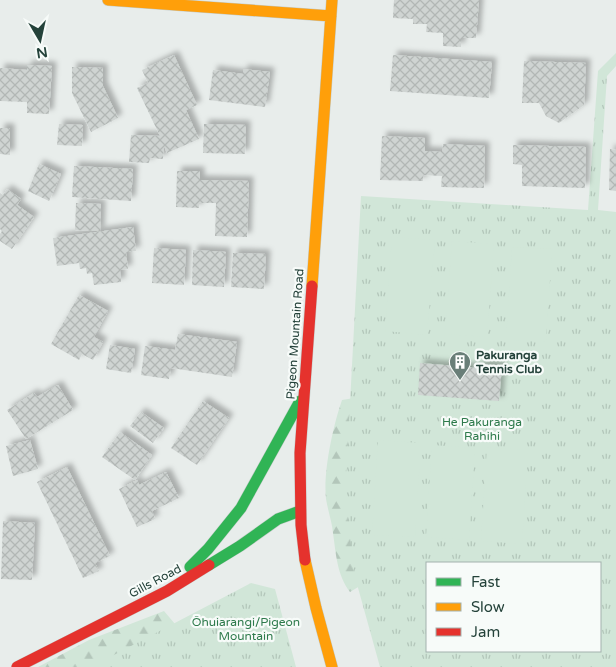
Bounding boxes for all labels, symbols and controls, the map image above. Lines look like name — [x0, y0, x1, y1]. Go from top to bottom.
north arrow — [15, 15, 65, 65]
text: N — [35, 43, 49, 62]
street label: Pigeon Mountain Road — [283, 268, 307, 400]
place label: Pakuranga Tennis Club — [475, 348, 542, 376]
building icon: Pakuranga Tennis Club — [448, 350, 472, 381]
park label: He Pakuranga Rahihi — [442, 415, 522, 443]
street label: Gills Road — [127, 561, 183, 601]
legend — [426, 562, 601, 652]
text: Fast — [471, 573, 501, 591]
text: Slow — [471, 598, 505, 616]
park label: Ōhuiarangi/Pigeon Mountain — [192, 615, 300, 643]
text: Jam — [471, 623, 500, 641]

